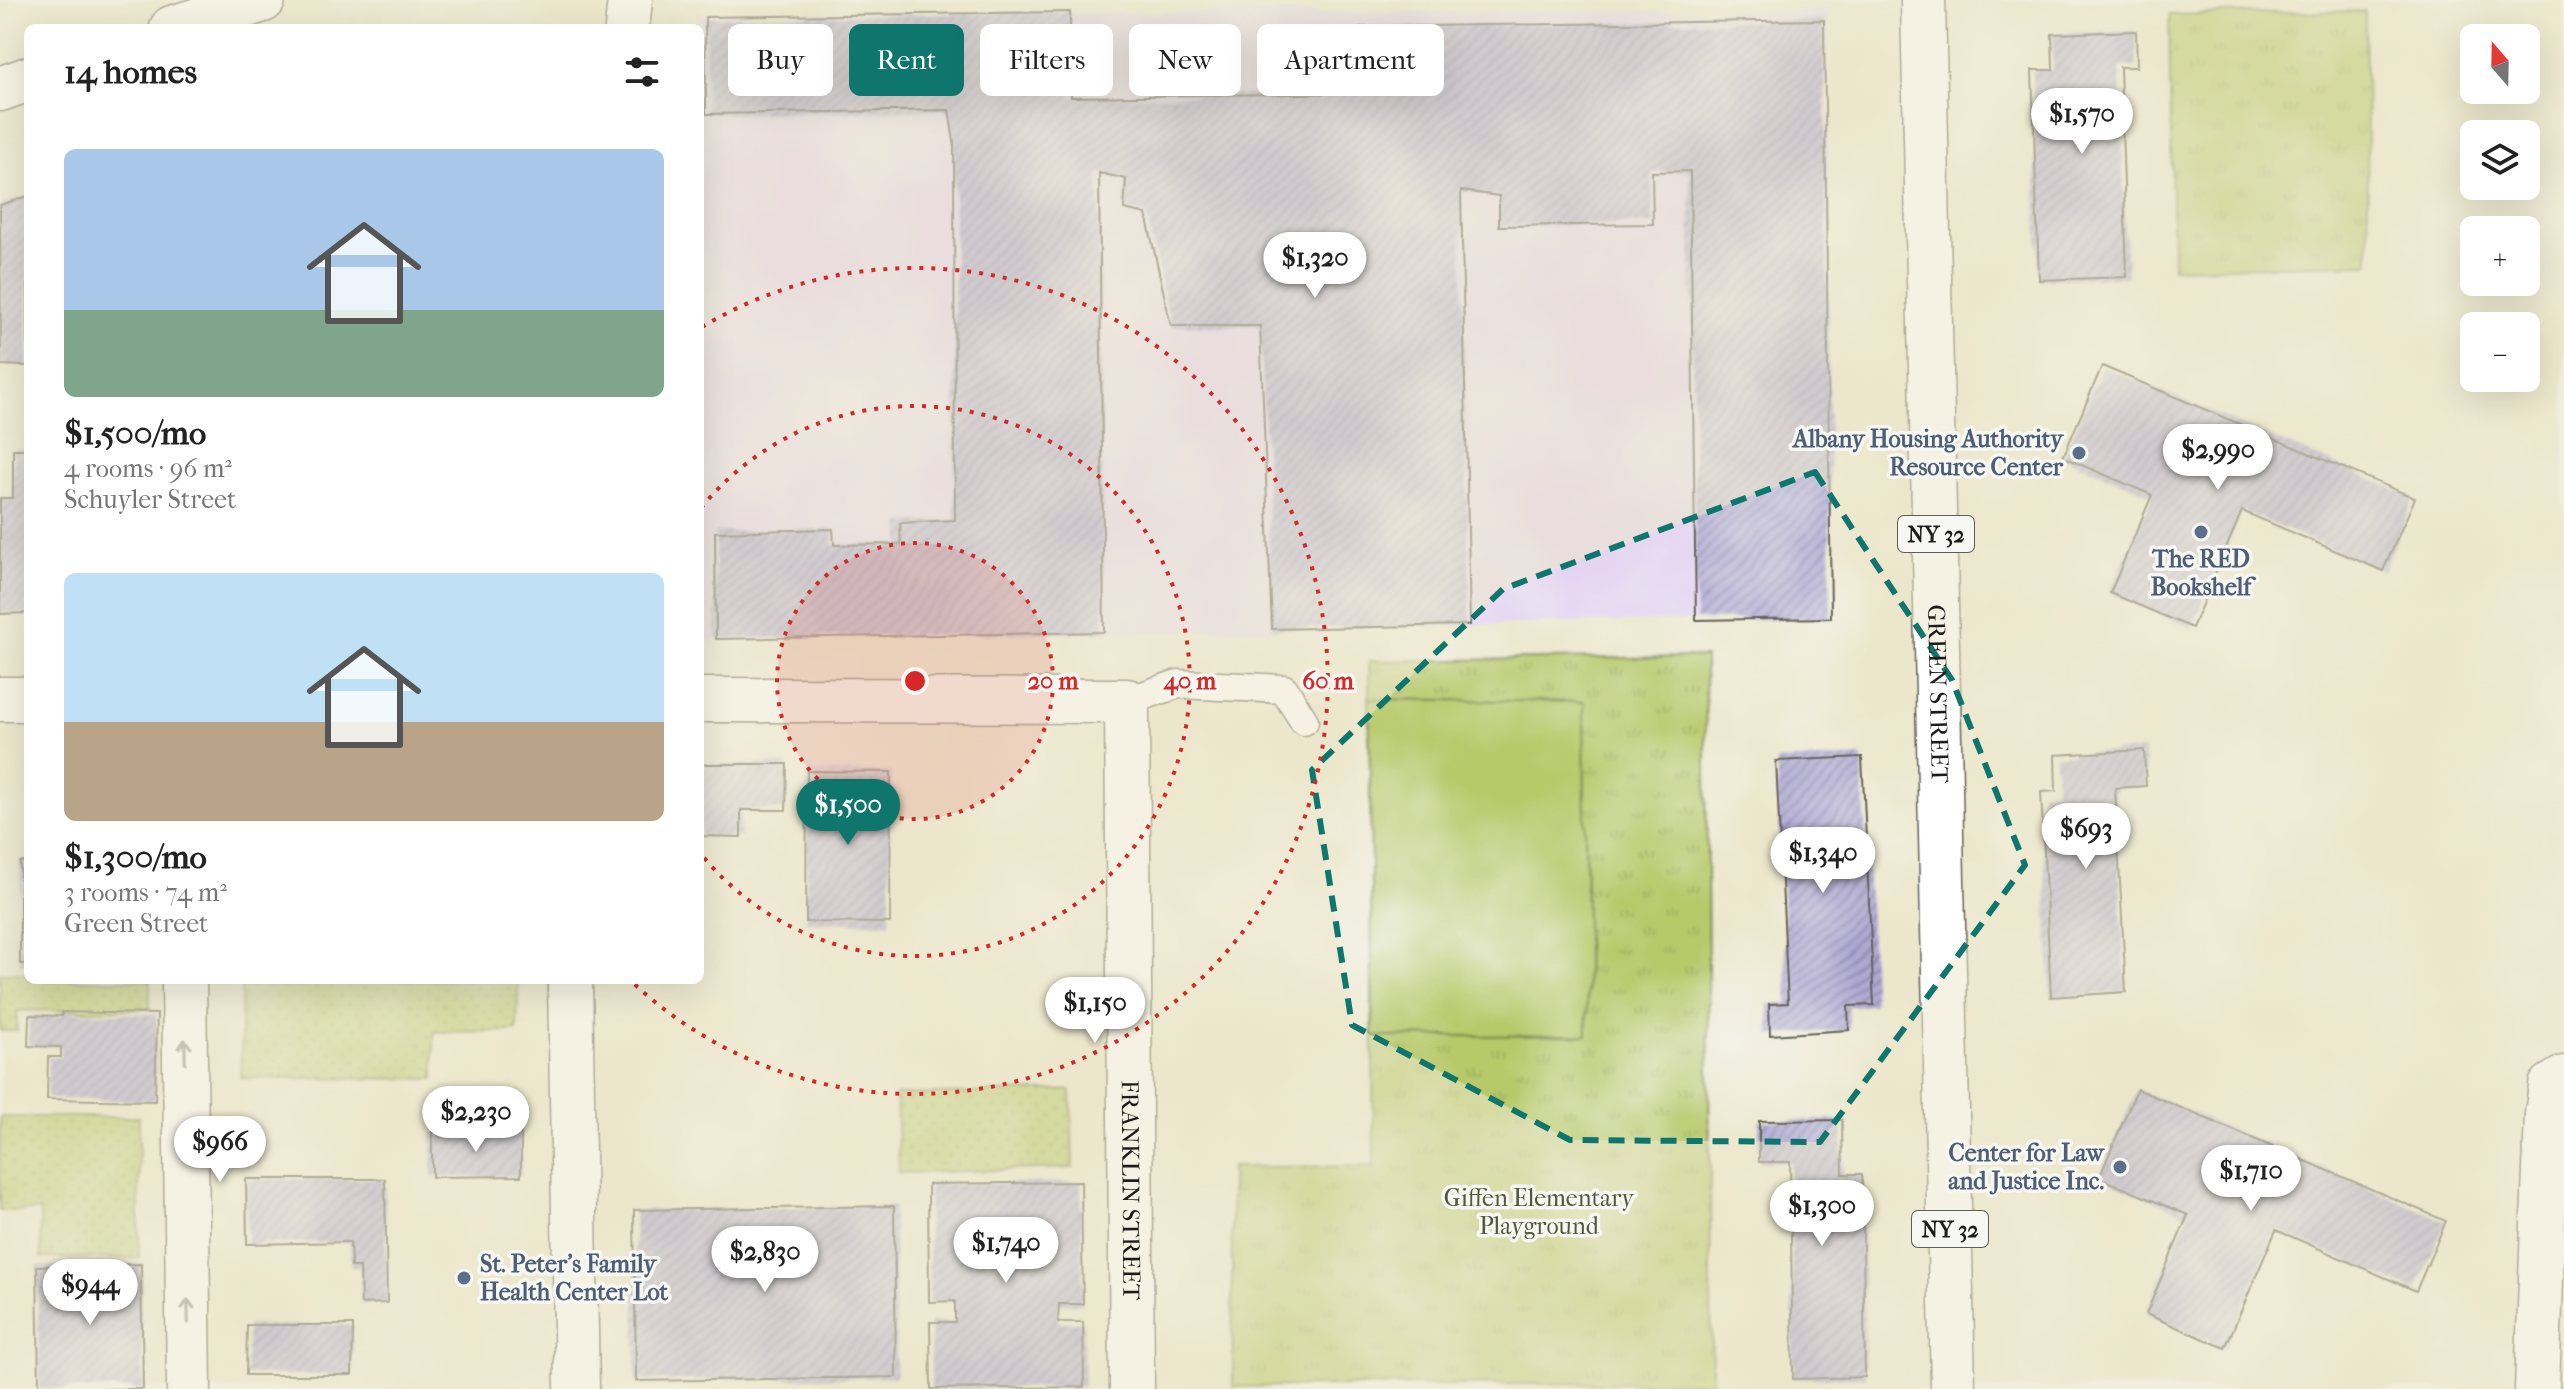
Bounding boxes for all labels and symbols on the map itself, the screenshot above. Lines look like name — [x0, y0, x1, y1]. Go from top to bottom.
north arrow — [2460, 24, 2540, 104]
pin: $1,570 — [2017, 88, 2147, 156]
pin: $1,320 — [1250, 232, 1380, 300]
pin: $2,990 — [2153, 424, 2283, 492]
place label: Albany Housing Authority Resource Center — [1791, 425, 2064, 481]
marker: Albany Housing Authority Resource Center — [2070, 444, 2088, 462]
road number: NY 32 — [1898, 516, 1974, 552]
marker: The RED Bookshelf — [2192, 523, 2210, 541]
place label: The RED Bookshelf — [2151, 545, 2256, 601]
street label: GREEN STREET — [1922, 604, 1954, 784]
centre of rings — [901, 667, 929, 695]
text: 20 m — [1028, 667, 1079, 695]
text: 40 m — [1163, 667, 1217, 696]
text: 60 m — [1302, 667, 1355, 695]
pin: $1,500 — [783, 779, 913, 847]
pin: $693 — [2039, 803, 2133, 871]
pin: $1,340 — [1758, 827, 1888, 895]
pin: $1,150 — [1030, 977, 1160, 1045]
one-way arrow — [177, 1038, 193, 1065]
street label: FRANKLIN STREET — [1116, 1080, 1145, 1301]
pin: $2,230 — [411, 1086, 541, 1154]
pin: $966 — [173, 1116, 267, 1184]
place label: Center for Law and Justice Inc. — [1948, 1139, 2105, 1195]
pin: $1,710 — [2186, 1145, 2316, 1213]
marker: Center for Law and Justice Inc. — [2111, 1158, 2129, 1176]
pin: $1,300 — [1757, 1180, 1887, 1248]
park label: Giffen Elementary Playground — [1444, 1184, 1635, 1240]
road number: NY 32 — [1912, 1211, 1988, 1247]
pin: $1,740 — [941, 1217, 1071, 1285]
pin: $2,830 — [700, 1226, 830, 1294]
place label: St. Peter's Family Health Center Lot — [480, 1250, 669, 1306]
pin: $944 — [43, 1259, 137, 1327]
marker: St. Peter's Family Health Center Lot — [455, 1269, 473, 1287]
one-way arrow — [180, 1298, 196, 1325]

